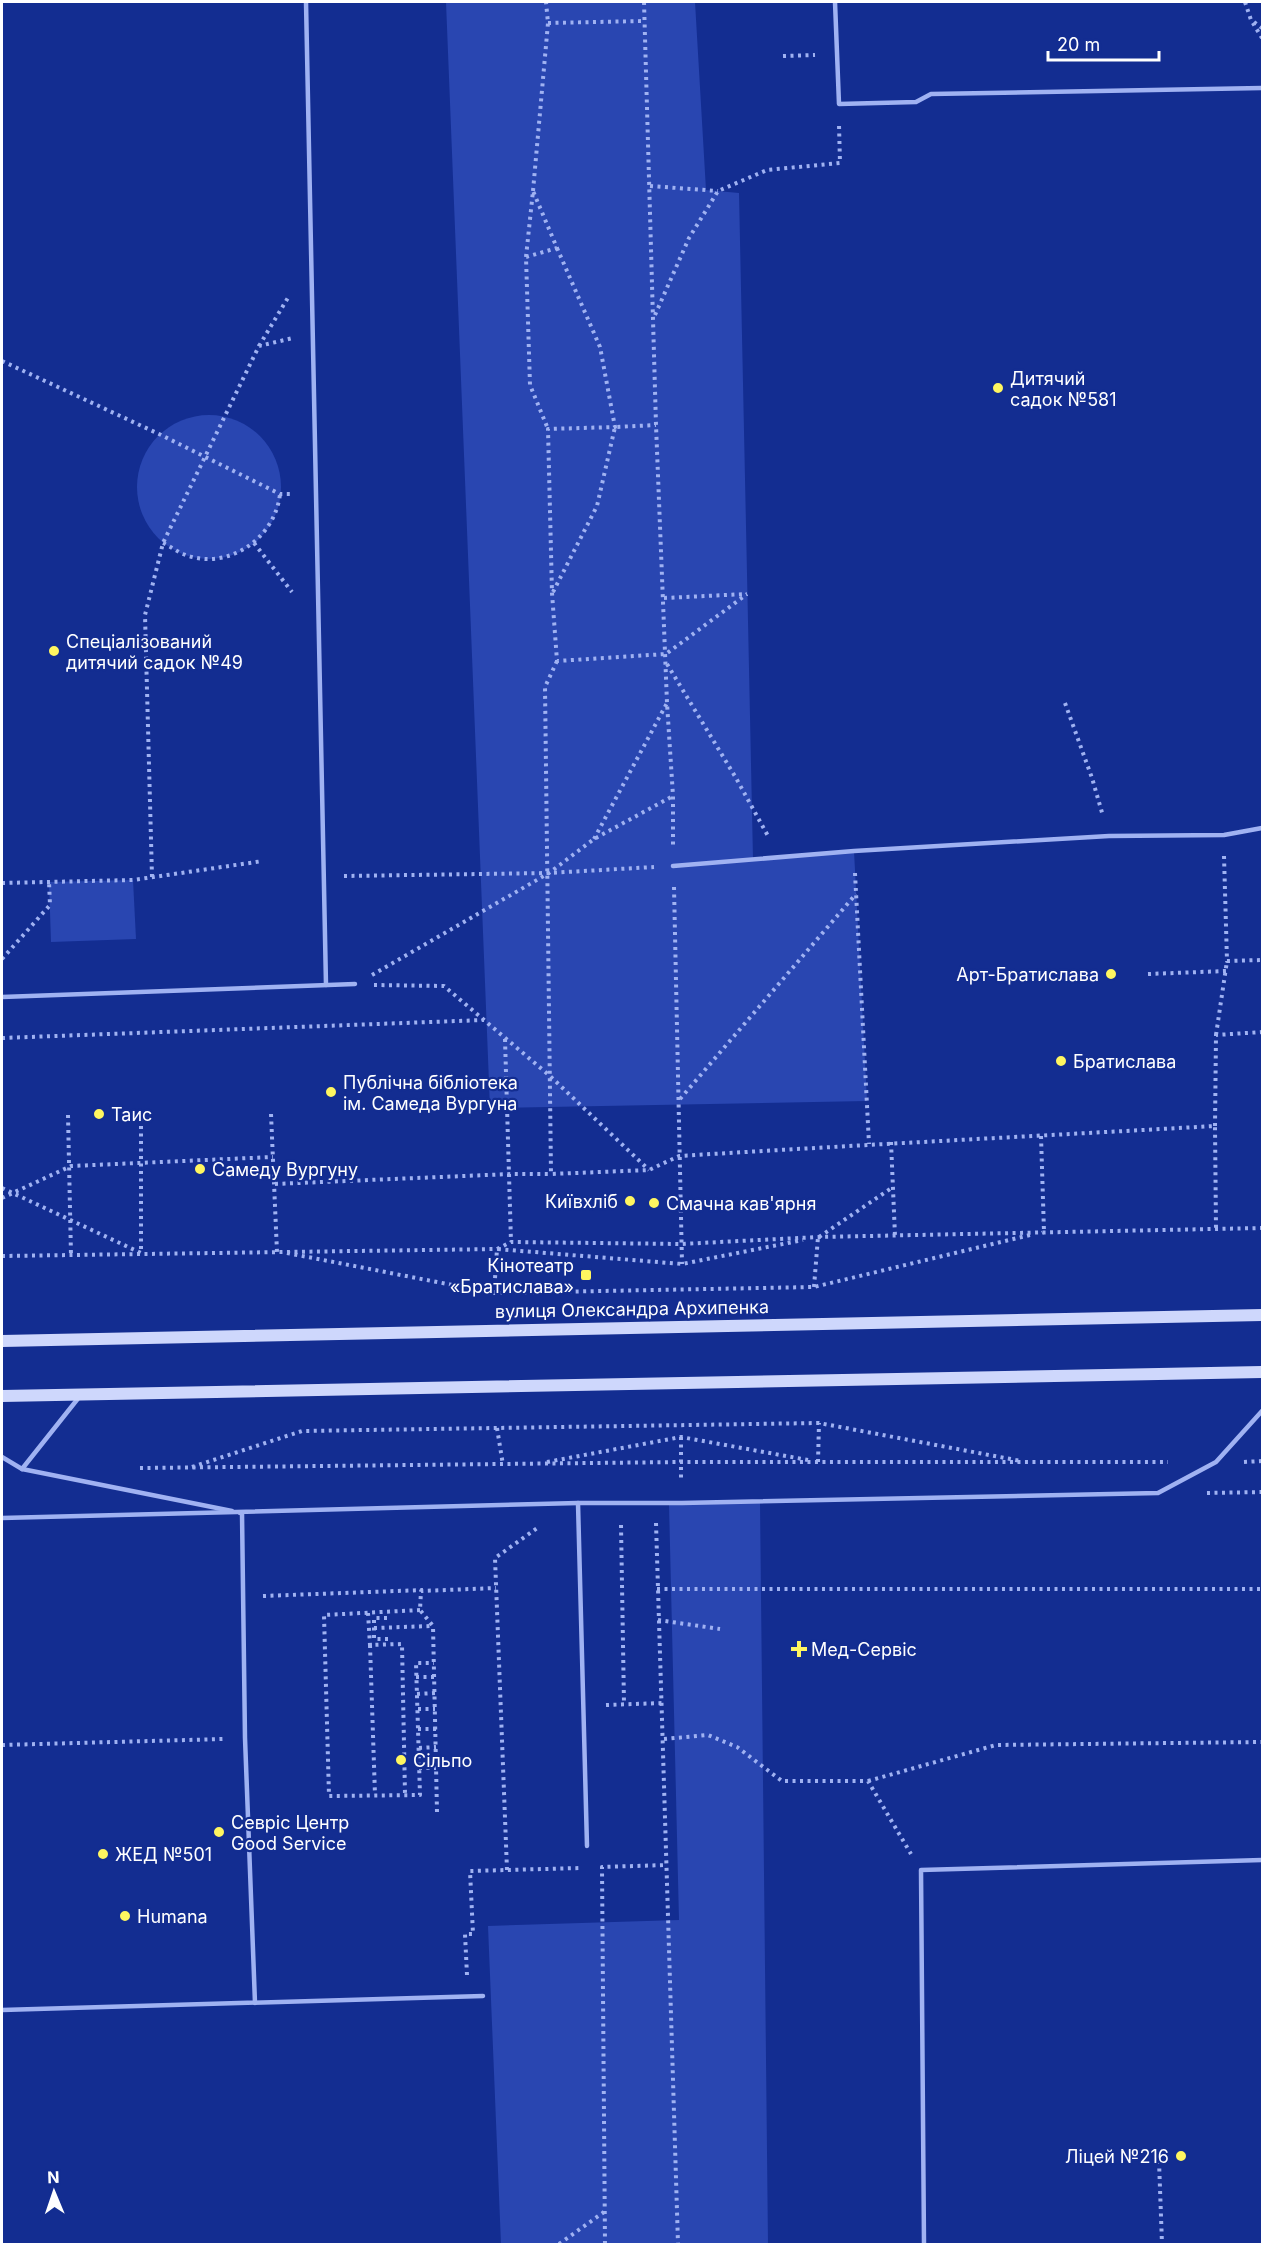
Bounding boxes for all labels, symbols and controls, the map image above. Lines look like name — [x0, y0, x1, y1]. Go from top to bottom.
scale bar — [1048, 24, 1159, 62]
text: 20 m — [1057, 34, 1100, 55]
place label: Дитячий садок №581 — [1010, 368, 1117, 410]
marker: Дитячий садок №581 — [991, 381, 1005, 395]
place label: Спеціалізований дитячий садок №49 — [66, 631, 243, 673]
marker: Спеціалізований дитячий садок №49 — [47, 644, 61, 658]
place label: Арт-Братислава — [956, 964, 1099, 985]
marker: Арт-Братислава — [1104, 967, 1118, 981]
place label: Братислава — [1073, 1051, 1176, 1072]
marker: Братислава — [1054, 1054, 1068, 1068]
place label: Публічна бібліотека ім. Самеда Вургуна — [343, 1072, 518, 1114]
marker: Публічна бібліотека ім. Самеда Вургуна — [324, 1085, 338, 1099]
place label: Таис — [111, 1104, 152, 1125]
marker: Таис — [92, 1107, 106, 1121]
place label: Самеду Вургуну — [212, 1159, 358, 1180]
marker: Самеду Вургуну — [193, 1162, 207, 1176]
place label: Київхліб — [545, 1191, 618, 1212]
place label: Смачна кав'ярня — [666, 1193, 816, 1214]
marker: Київхліб — [623, 1194, 637, 1208]
marker: Смачна кав'ярня — [647, 1196, 661, 1210]
place label: Кінотеатр «Братислава» — [450, 1255, 574, 1297]
marker: Кінотеатр «Братислава» — [579, 1268, 593, 1282]
street label: вулиця Олександра Архипенка — [495, 1296, 769, 1322]
place label: Мед-Сервіс — [811, 1639, 917, 1660]
marker: Мед-Сервіс — [792, 1642, 806, 1656]
place label: Сільпо — [413, 1750, 472, 1771]
marker: Сільпо — [394, 1753, 408, 1767]
place label: Севрiс Центр Good Service — [231, 1812, 349, 1854]
marker: Севрiс Центр Good Service — [212, 1825, 226, 1839]
place label: ЖЕД №501 — [115, 1844, 212, 1865]
marker: ЖЕД №501 — [96, 1847, 110, 1861]
place label: Humana — [137, 1906, 208, 1927]
marker: Humana — [118, 1909, 132, 1923]
place label: Ліцей №216 — [1065, 2146, 1169, 2167]
marker: Ліцей №216 — [1174, 2149, 1188, 2163]
north arrow — [24, 2162, 84, 2222]
text: N — [47, 2167, 60, 2187]

